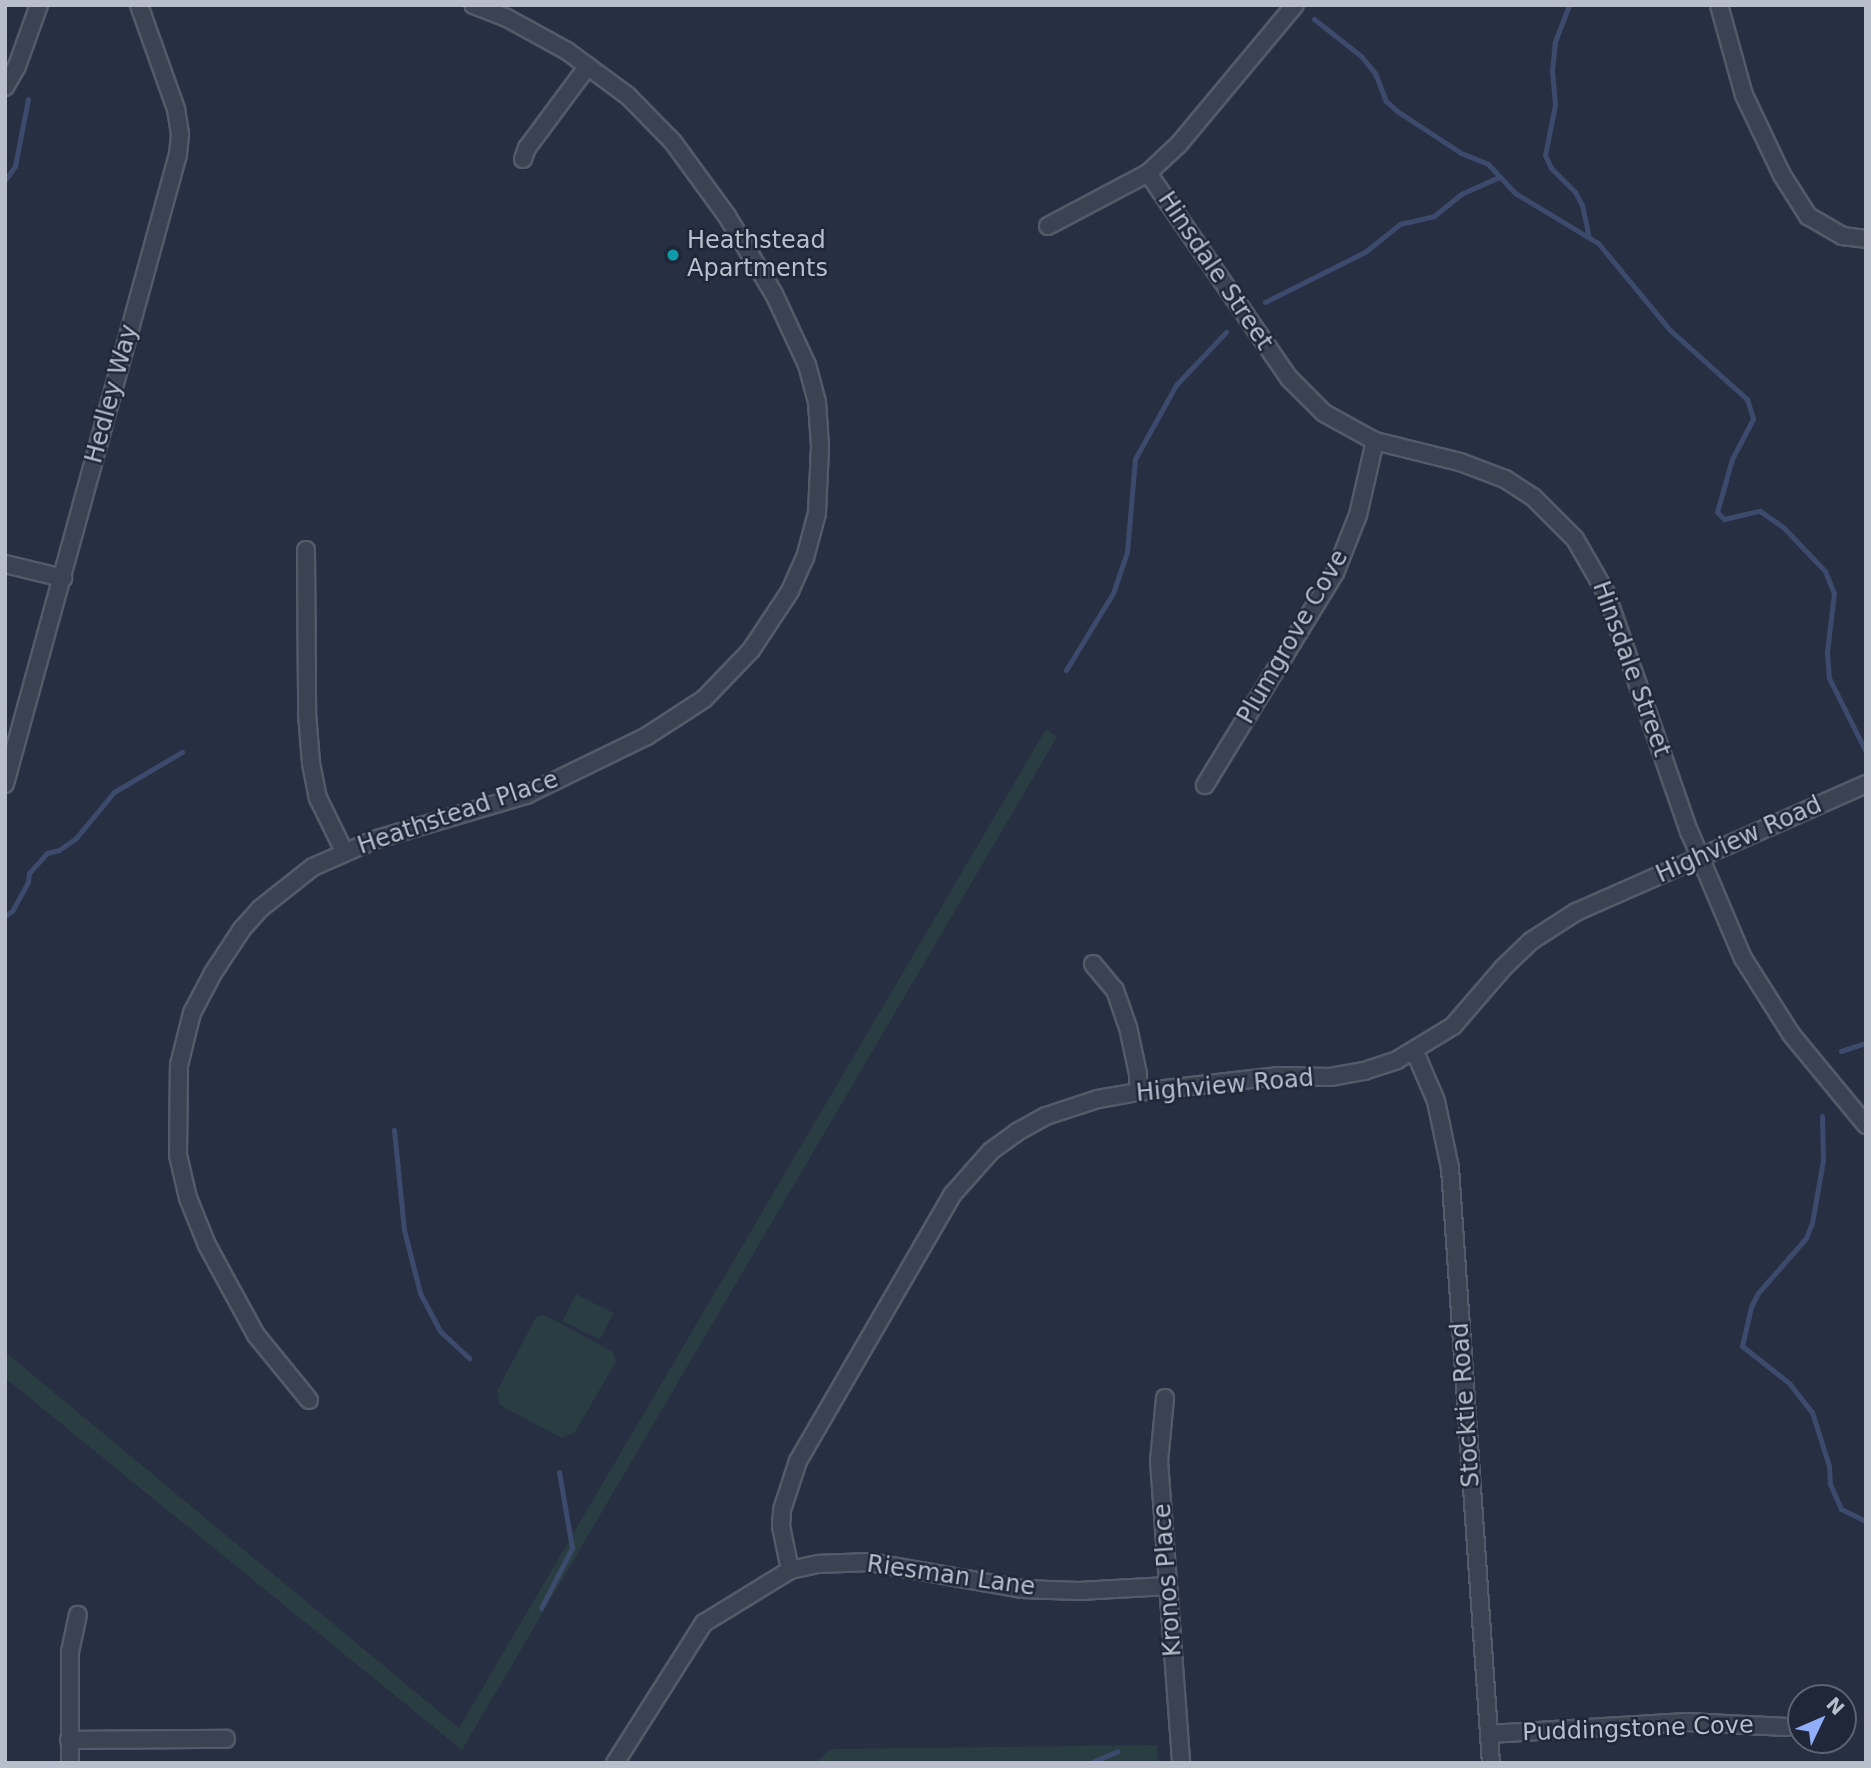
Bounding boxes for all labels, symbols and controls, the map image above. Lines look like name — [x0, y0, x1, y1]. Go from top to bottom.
street label: Hinsdale Street — [1152, 187, 1278, 355]
place label: Heathstead Apartments — [687, 227, 828, 283]
marker: Heathstead Apartments — [665, 247, 681, 263]
street label: Hedley Way — [80, 321, 144, 467]
street label: Plumgrove Cove — [1232, 545, 1354, 729]
street label: Hinsdale Street — [1586, 577, 1676, 761]
street label: Heathstead Place — [354, 765, 562, 861]
street label: Highview Road — [1652, 791, 1826, 889]
street label: Highview Road — [1135, 1064, 1315, 1108]
street label: Stocktie Road — [1446, 1322, 1486, 1488]
street label: Kronos Place — [1148, 1502, 1188, 1658]
street label: Riesman Lane — [865, 1550, 1037, 1602]
north arrow — [1787, 1684, 1857, 1754]
text: N — [1822, 1692, 1849, 1719]
street label: Puddingstone Cove — [1522, 1711, 1754, 1747]

